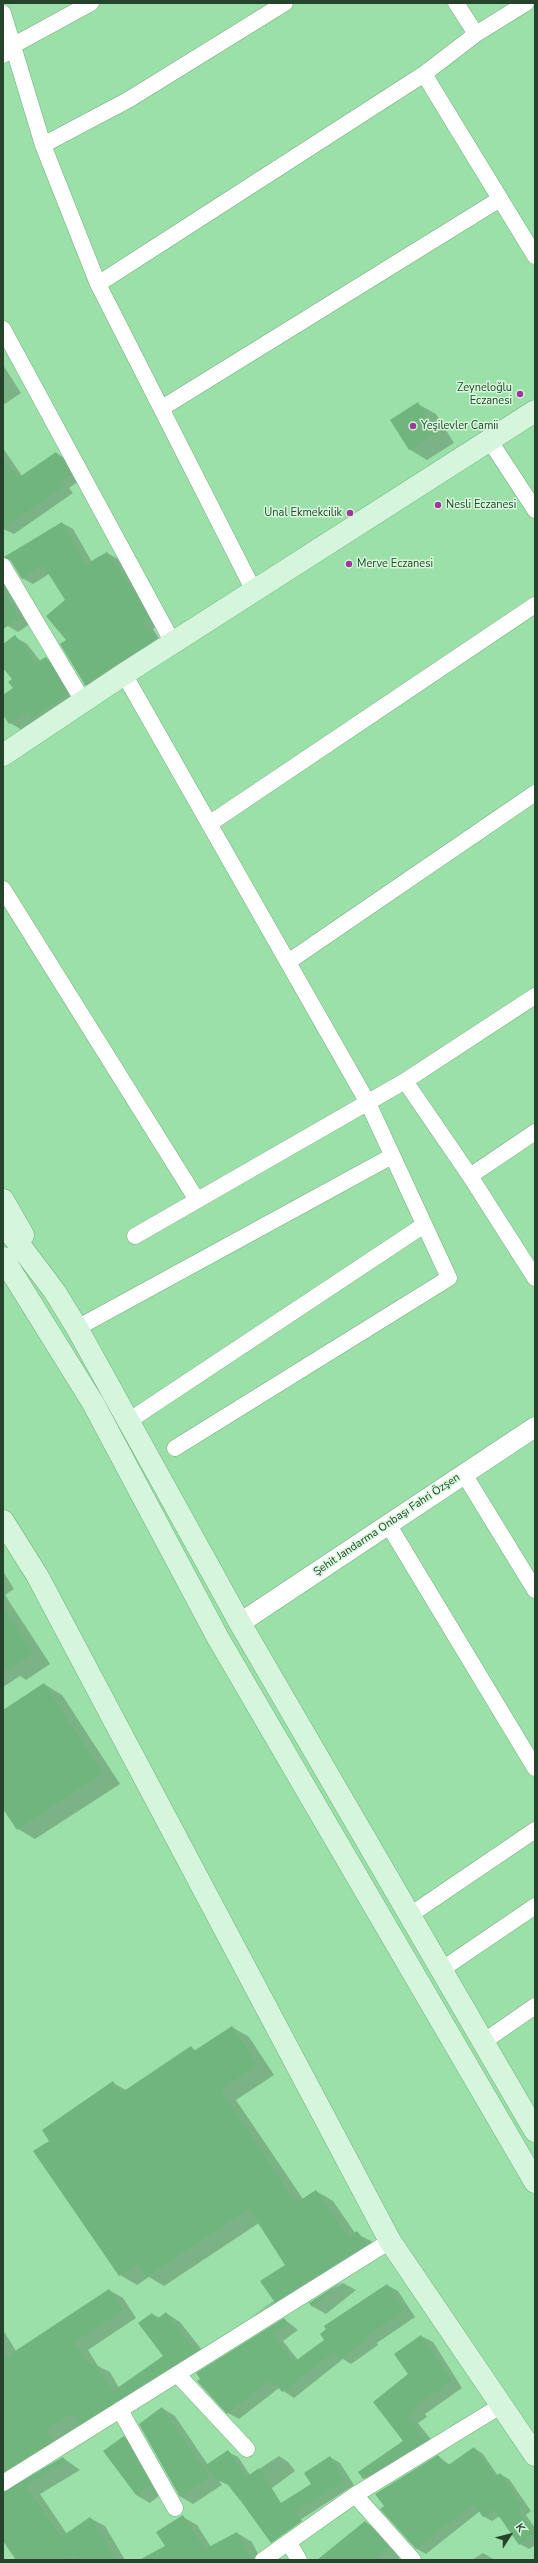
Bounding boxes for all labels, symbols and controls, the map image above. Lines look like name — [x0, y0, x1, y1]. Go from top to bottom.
place label: Zeyneloğlu Eczanesi — [457, 381, 512, 407]
marker: Zeyneloğlu Eczanesi — [515, 389, 525, 399]
place label: Yeşilevler Camii — [421, 419, 498, 433]
marker: Yeşilevler Camii — [408, 421, 418, 431]
place label: Nesli Eczanesi — [446, 498, 516, 512]
marker: Nesli Eczanesi — [433, 500, 443, 510]
place label: Unal Ekmekcilik — [264, 506, 342, 520]
marker: Unal Ekmekcilik — [345, 508, 355, 518]
place label: Merve Eczanesi — [357, 557, 433, 571]
marker: Merve Eczanesi — [344, 559, 354, 569]
street label: Şehit Jandarma Onbaşı Fahri Özşen — [311, 1471, 463, 1579]
north arrow — [490, 2515, 530, 2555]
text: K — [512, 2520, 528, 2535]

